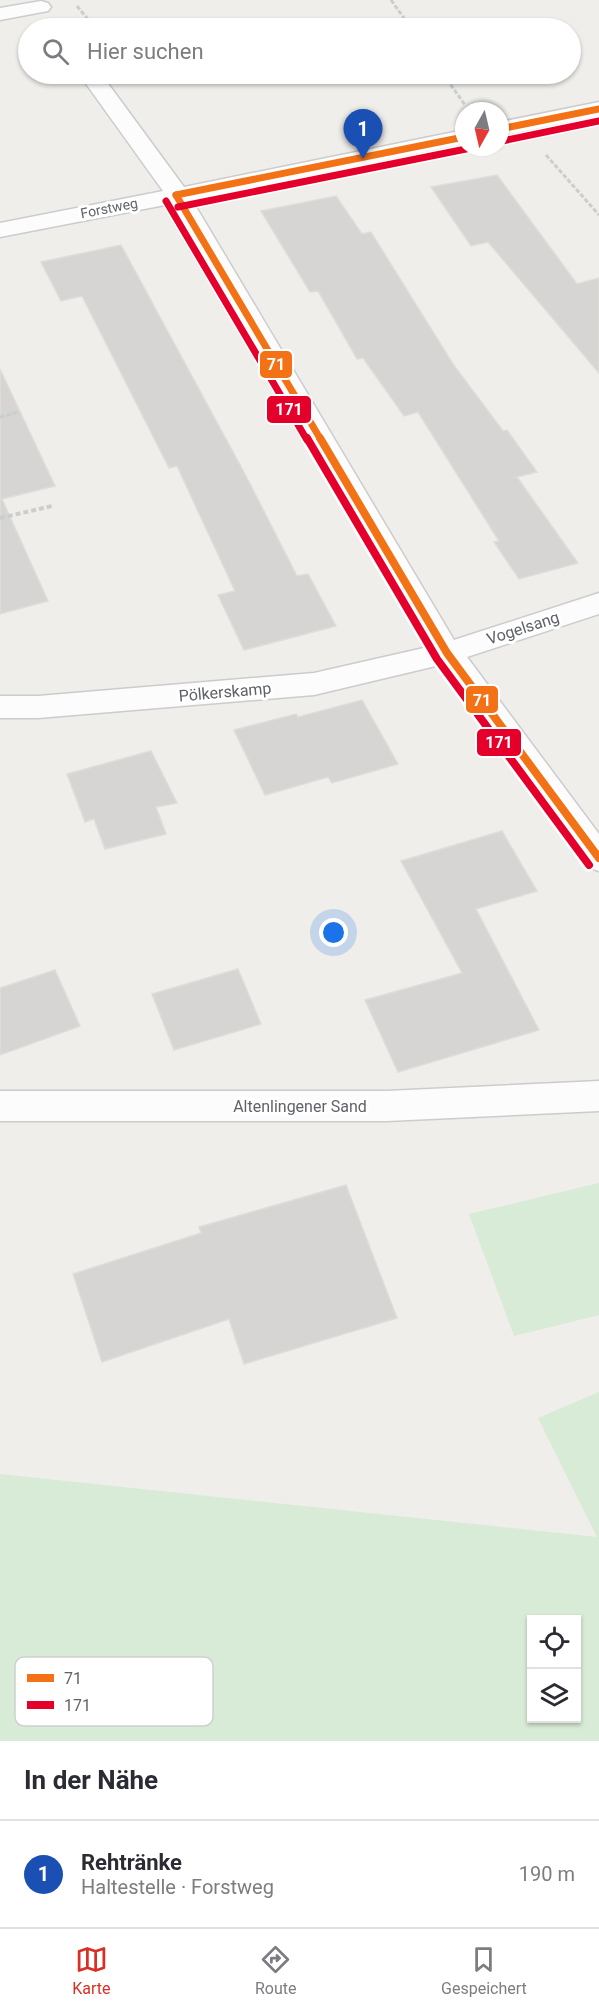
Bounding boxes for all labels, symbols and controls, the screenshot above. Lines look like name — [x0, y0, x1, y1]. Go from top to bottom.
search box — [18, 18, 581, 84]
icon: search — [39, 35, 72, 68]
text: Hier suchen — [87, 39, 204, 64]
north arrow — [455, 102, 509, 156]
pin: 1 — [344, 110, 382, 159]
street label: Forstweg — [79, 195, 139, 221]
line badge: 71 — [259, 350, 293, 379]
text: 71 — [267, 355, 285, 374]
line badge: 171 — [266, 395, 312, 424]
text: 171 — [275, 400, 303, 419]
street label: Vogelsang — [484, 607, 562, 649]
street label: Pölkerskamp — [178, 678, 272, 706]
line badge: 71 — [465, 685, 499, 714]
text: 71 — [473, 691, 491, 710]
line badge: 171 — [476, 728, 522, 757]
text: 171 — [485, 733, 513, 752]
your location — [319, 918, 348, 947]
street label: Altenlingener Sand — [233, 1097, 367, 1116]
map controls — [527, 1615, 581, 1723]
button: locate — [527, 1615, 581, 1669]
legend — [15, 1657, 213, 1726]
text: 71 — [64, 1669, 82, 1688]
button: layers — [527, 1669, 581, 1723]
text: 171 — [64, 1696, 91, 1715]
text: In der Nähe — [24, 1765, 158, 1795]
text: Rehtränke — [81, 1850, 182, 1875]
text: 1 — [38, 1862, 49, 1886]
text: 190 m — [519, 1862, 575, 1886]
text: Haltestelle · Forstweg — [81, 1875, 274, 1899]
tab: Karte — [72, 1943, 111, 1998]
tab: Route — [255, 1943, 297, 1998]
tab: Gespeichert — [441, 1943, 527, 1998]

